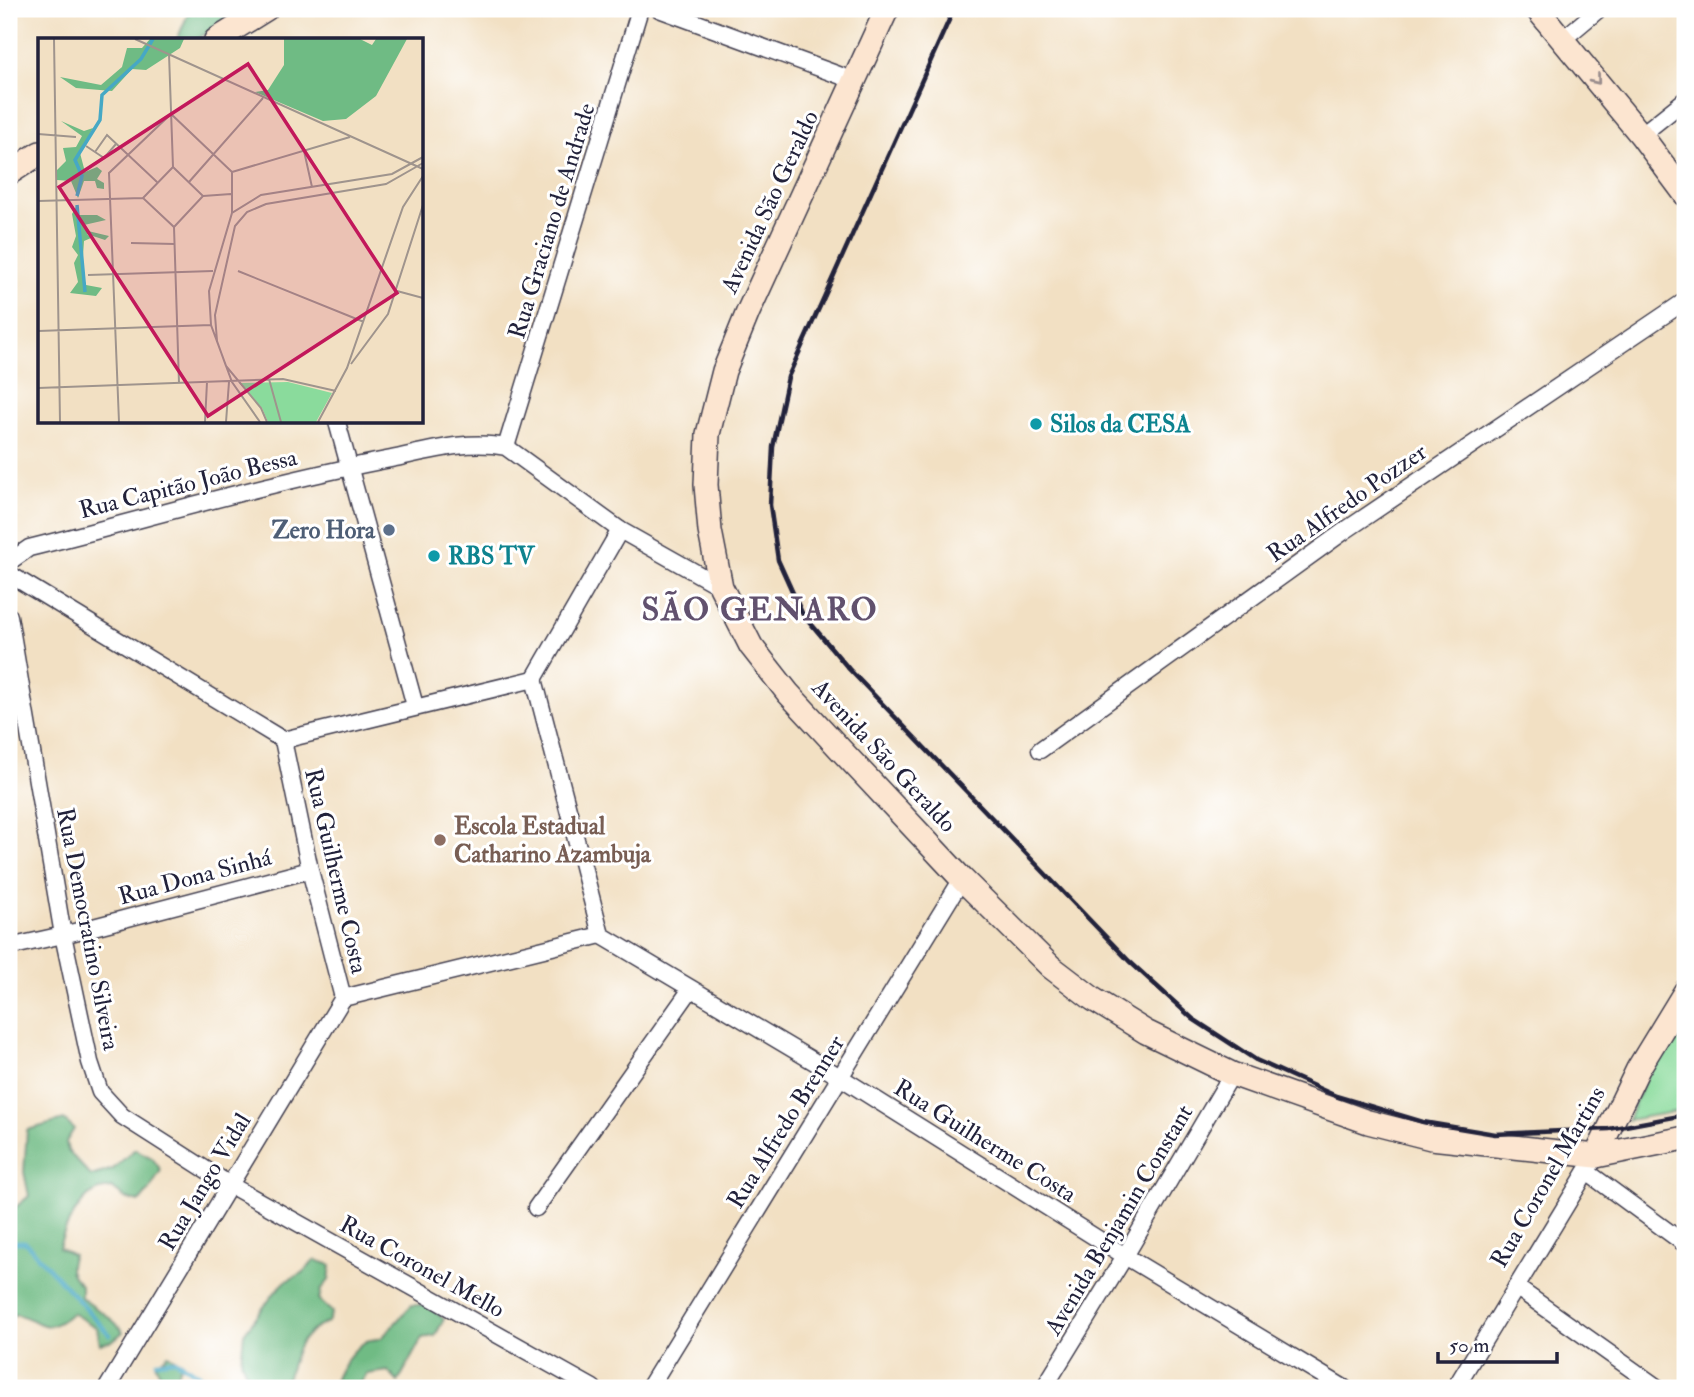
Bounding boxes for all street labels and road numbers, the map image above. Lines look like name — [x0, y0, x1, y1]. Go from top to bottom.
street label: Rua Graciano de Andrade — [501, 99, 603, 343]
street label: Avenida São Geraldo — [714, 106, 826, 299]
street label: Rua Alfredo Pozzer — [1261, 436, 1433, 570]
street label: Rua Capitão João Bessa — [76, 442, 301, 526]
street label: Avenida São Geraldo — [804, 672, 963, 839]
street label: Rua Guilherme Costa — [297, 765, 375, 978]
street label: Rua Democratino Silveira — [49, 805, 127, 1054]
street label: Rua Dona Sinhá — [115, 841, 276, 912]
street label: Rua Alfredo Brenner — [720, 1029, 852, 1215]
street label: Rua Guilherme Costa — [888, 1072, 1083, 1210]
street label: Rua Coronel Martins — [1484, 1081, 1612, 1273]
street label: Avenida Benjamin Constant — [1037, 1099, 1200, 1342]
street label: Rua Jango Vidal — [152, 1108, 258, 1256]
street label: Rua Coronel Mello — [334, 1209, 510, 1325]

